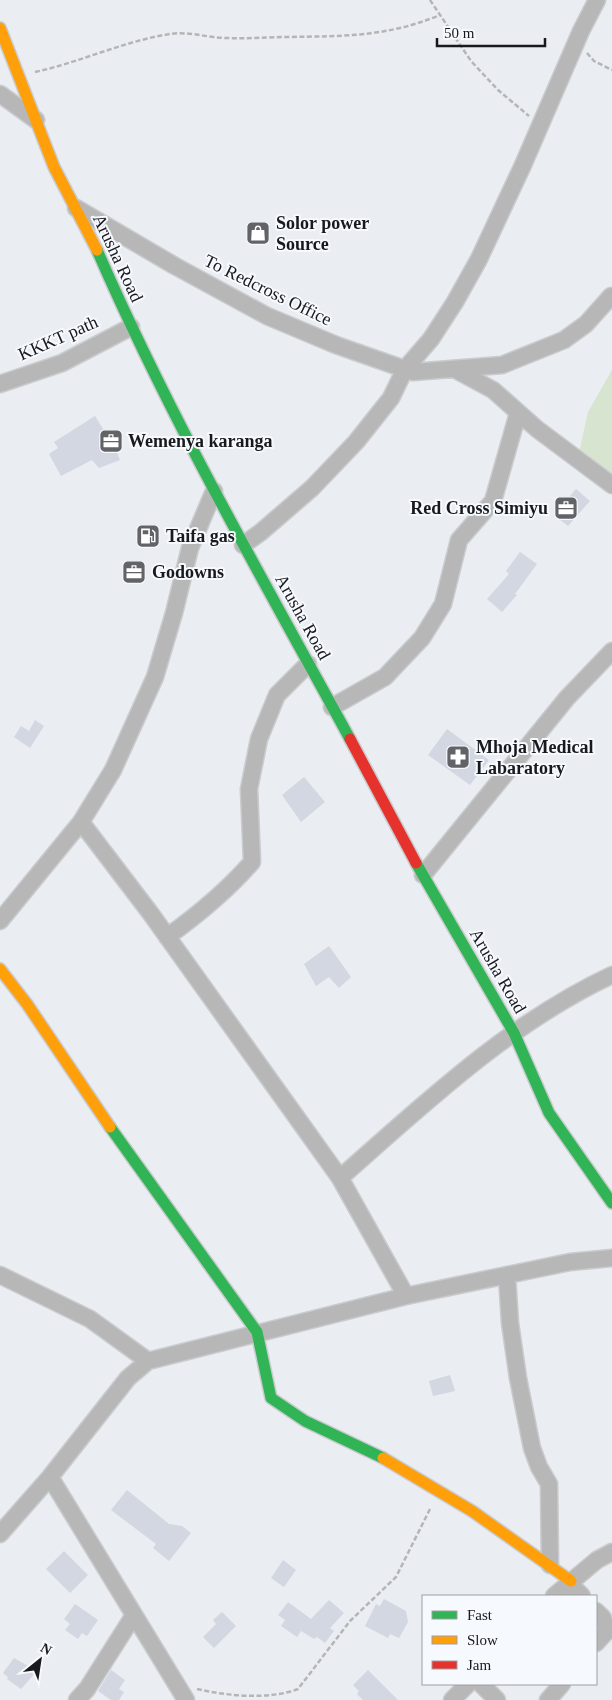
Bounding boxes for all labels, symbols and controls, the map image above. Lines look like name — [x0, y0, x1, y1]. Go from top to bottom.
scale bar — [437, 15, 544, 47]
text: 50 m — [444, 25, 475, 41]
street label: Arusha Road — [89, 211, 147, 305]
place label: Solor power Source — [276, 213, 369, 254]
shop icon: Solor power Source — [245, 220, 271, 246]
street label: To Redcross Office — [201, 250, 335, 330]
street label: KKKT path — [15, 312, 101, 364]
office icon: Wemenya karanga — [98, 428, 124, 454]
place label: Wemenya karanga — [128, 431, 273, 451]
office icon: Red Cross Simiyu — [553, 495, 579, 521]
place label: Red Cross Simiyu — [410, 498, 548, 518]
fuel station icon: Taifa gas — [135, 523, 161, 549]
place label: Taifa gas — [166, 526, 235, 546]
office icon: Godowns — [121, 559, 147, 585]
place label: Godowns — [152, 562, 224, 582]
street label: Arusha Road — [271, 571, 335, 663]
place label: Mhoja Medical Labaratory — [476, 737, 593, 778]
pharmacy icon: Mhoja Medical Labaratory — [445, 744, 471, 770]
street label: Arusha Road — [466, 925, 530, 1017]
legend — [422, 1595, 597, 1685]
text: Fast — [467, 1607, 493, 1623]
text: Slow — [467, 1632, 498, 1648]
north arrow — [15, 1635, 65, 1685]
text: N — [38, 1640, 54, 1658]
text: Jam — [467, 1657, 491, 1673]

